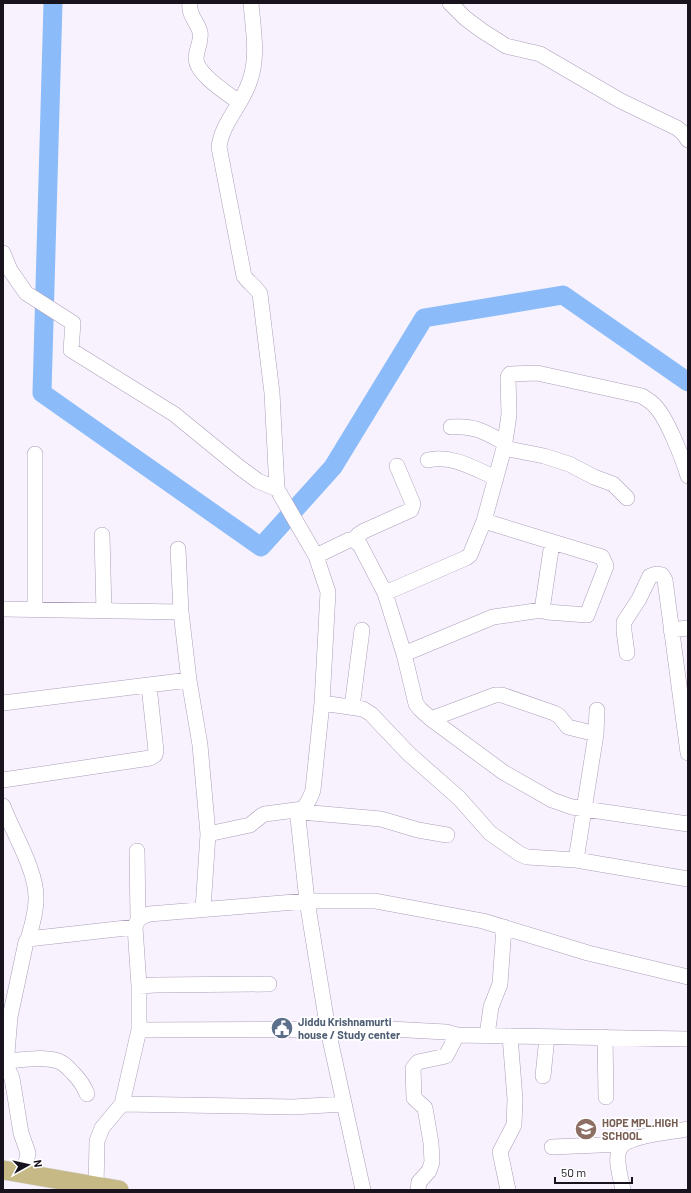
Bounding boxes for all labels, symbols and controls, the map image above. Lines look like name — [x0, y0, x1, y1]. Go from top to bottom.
public building icon: Jiddu Krishnamurti house / Study center — [269, 1015, 295, 1041]
place label: Jiddu Krishnamurti house / Study center — [298, 1015, 401, 1041]
school or university icon: HOPE MPL.HIGH SCHOOL — [573, 1116, 599, 1142]
place label: HOPE MPL.HIGH SCHOOL — [602, 1116, 678, 1142]
north arrow — [8, 1145, 48, 1185]
text: N — [31, 1159, 45, 1168]
scale bar — [555, 1159, 632, 1185]
text: 50 m — [561, 1165, 586, 1179]

